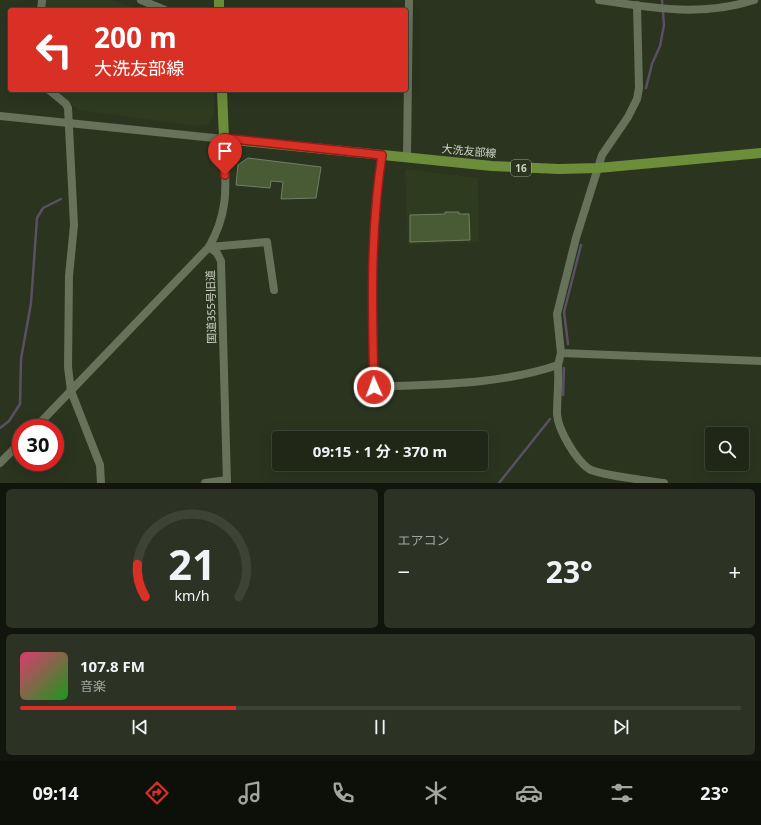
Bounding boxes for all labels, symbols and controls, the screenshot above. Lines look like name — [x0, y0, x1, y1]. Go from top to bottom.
text: 200 m — [94, 18, 177, 56]
icon: left — [28, 24, 80, 76]
text: 大洗友部線 — [94, 56, 184, 80]
pin — [208, 134, 242, 175]
icon: arrive — [214, 140, 236, 162]
street label: 大洗友部線 — [441, 141, 497, 160]
road number: 16 — [511, 160, 531, 176]
street label: 国道355号旧道 — [202, 270, 219, 344]
position arrow — [353, 366, 395, 408]
speed limit sign: 30 — [12, 419, 64, 471]
map controls — [705, 427, 749, 471]
button: search — [705, 427, 749, 471]
text: 09:15 · 1 分 · 370 m — [313, 441, 447, 461]
text: エアコン — [398, 531, 450, 549]
text: 21 — [168, 535, 216, 591]
text: 23° — [546, 551, 593, 592]
text: − — [398, 556, 410, 586]
text: + — [728, 556, 741, 586]
text: km/h — [174, 585, 209, 604]
text: 107.8 FM — [80, 656, 145, 676]
text: 音楽 — [80, 677, 106, 695]
icon: previous — [129, 716, 151, 738]
icon: pause — [369, 716, 391, 738]
icon: next — [610, 716, 632, 738]
icon: directions — [143, 779, 171, 807]
icon: music — [236, 779, 264, 807]
icon: phone — [329, 779, 357, 807]
icon: climate — [422, 779, 450, 807]
icon: car — [515, 779, 543, 807]
icon: filters — [608, 779, 636, 807]
text: 09:14 — [32, 781, 79, 805]
text: 23° — [700, 781, 729, 805]

